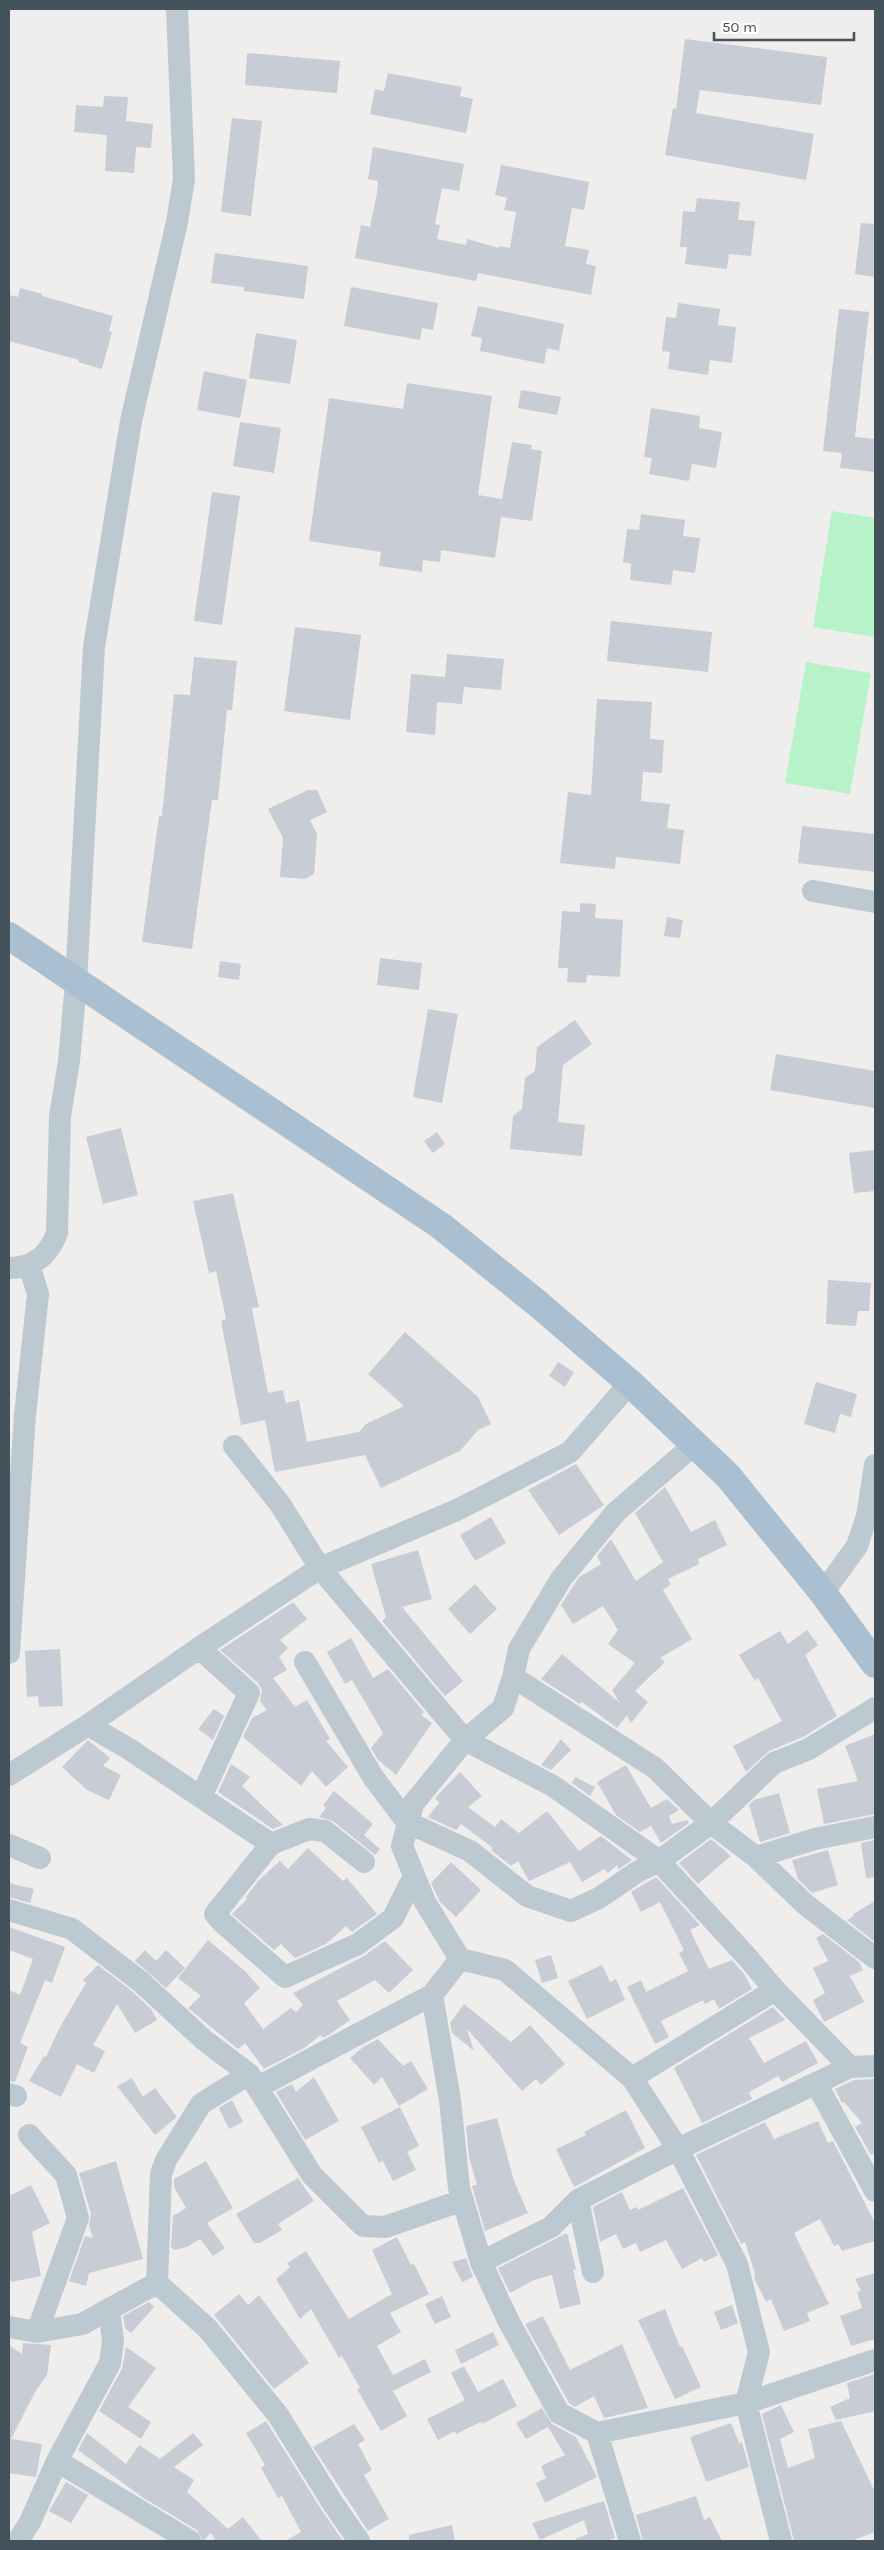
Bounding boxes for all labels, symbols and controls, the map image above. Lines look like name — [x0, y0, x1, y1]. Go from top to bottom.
scale bar — [714, 10, 854, 42]
text: 50 m — [722, 18, 757, 36]

